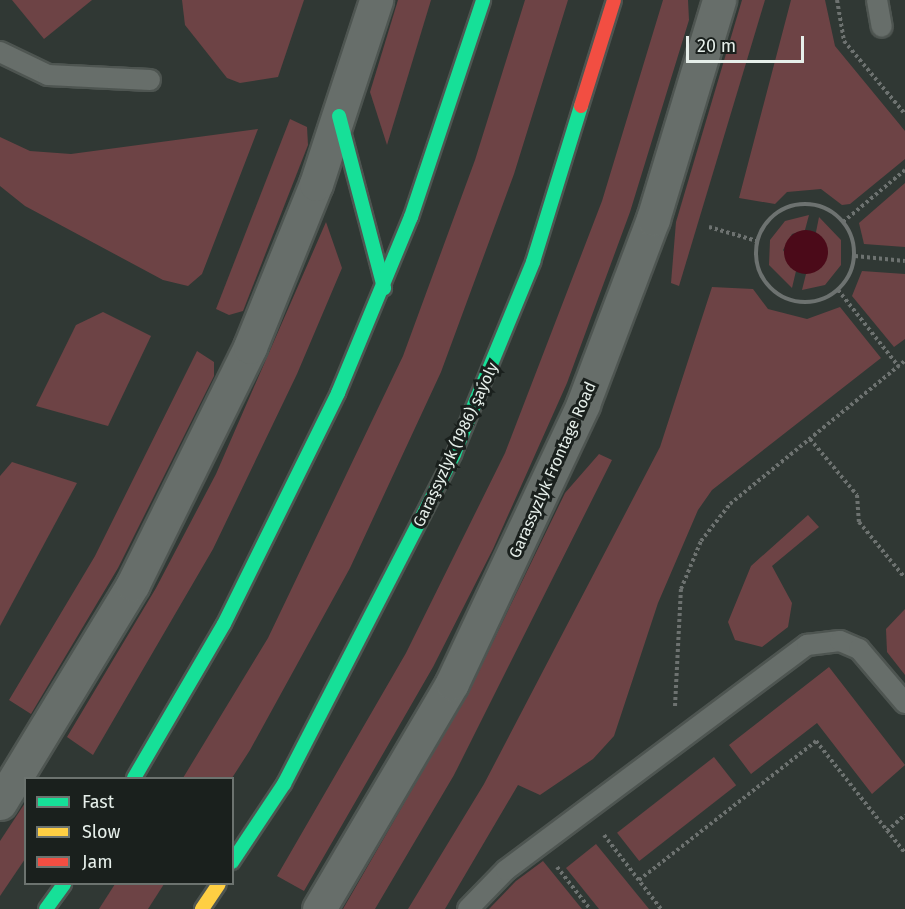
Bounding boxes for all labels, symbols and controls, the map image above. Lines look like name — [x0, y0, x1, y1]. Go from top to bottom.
scale bar — [689, 24, 808, 62]
text: 20 m — [697, 35, 736, 57]
street label: Garaşsyzlyk (1986) şaýoly — [409, 360, 503, 530]
street label: Garassyzlyk Frontage Road — [505, 379, 601, 561]
legend — [24, 777, 234, 885]
text: Fast — [82, 791, 114, 813]
text: Slow — [82, 821, 120, 843]
text: Jam — [82, 851, 113, 873]

